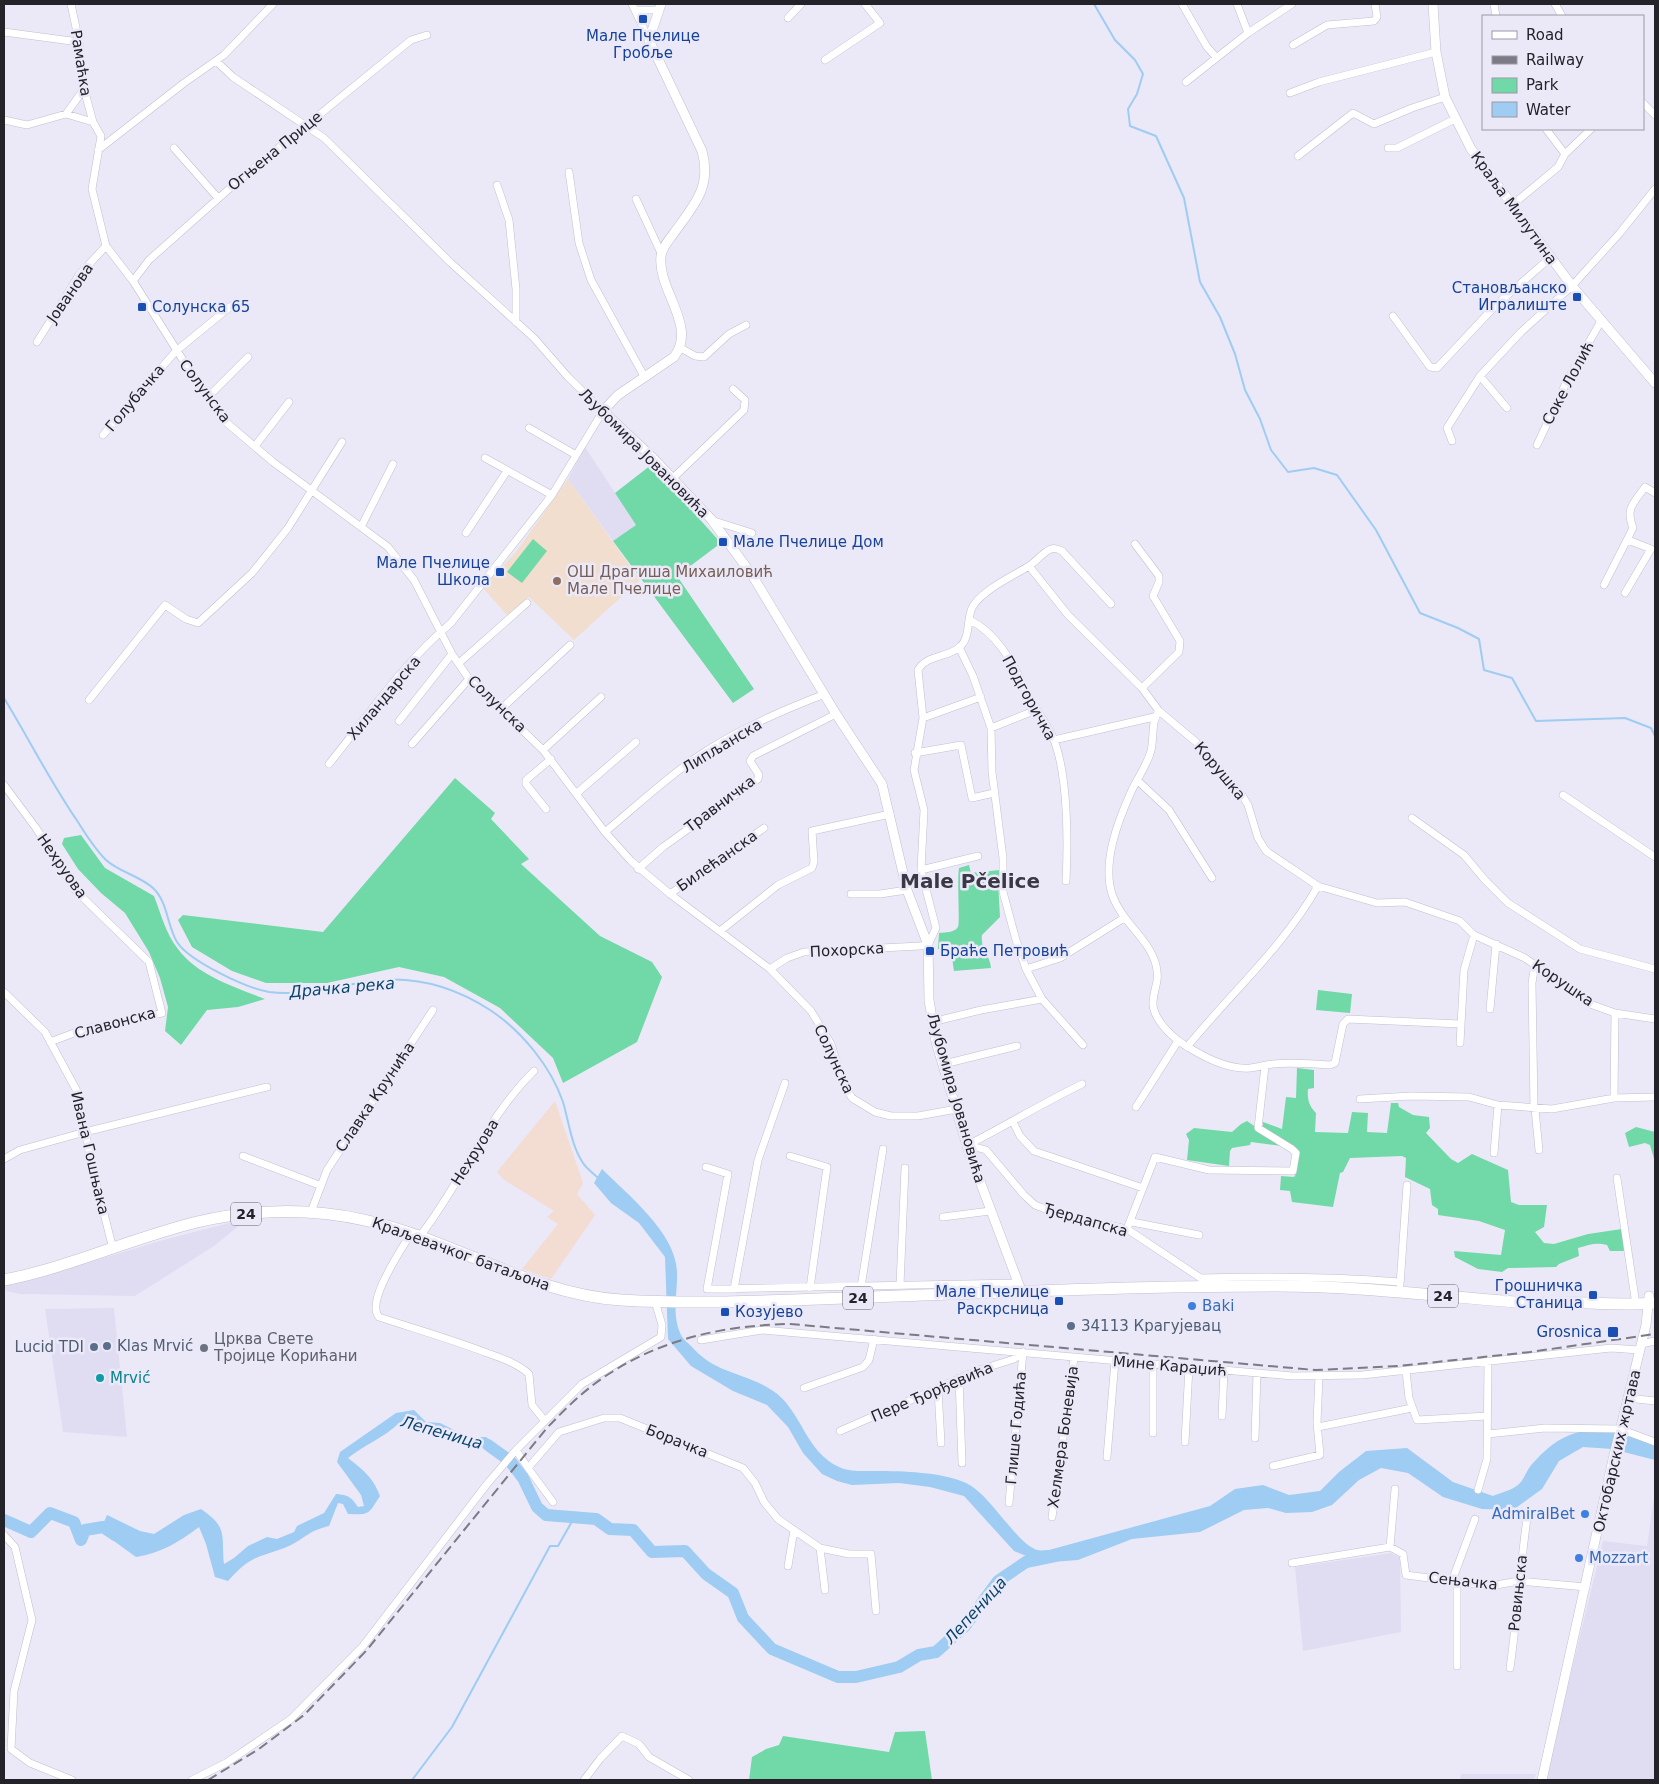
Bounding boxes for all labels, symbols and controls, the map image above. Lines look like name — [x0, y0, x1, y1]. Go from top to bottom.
marker: Мале Пчелице Гробље — [637, 13, 649, 25]
legend — [1482, 15, 1644, 130]
text: Road — [1526, 26, 1564, 44]
place label: Мале Пчелице Гробље — [586, 27, 700, 62]
street label: Рамаћка — [67, 29, 95, 97]
text: Railway — [1526, 51, 1584, 69]
text: Park — [1526, 76, 1559, 94]
text: Water — [1526, 101, 1571, 119]
street label: Огњена Прице — [224, 107, 326, 195]
street label: Краља Милутина — [1467, 148, 1561, 268]
street label: Јованова — [42, 260, 97, 327]
place label: Становљанско Игралиште — [1452, 279, 1567, 314]
marker: Становљанско Игралиште — [1571, 291, 1583, 303]
place label: Солунска 65 — [152, 298, 250, 316]
marker: Солунска 65 — [136, 301, 148, 313]
street label: Соке Лолић — [1538, 338, 1598, 428]
street label: Солунска — [175, 356, 235, 426]
street label: Голубачка — [102, 361, 168, 435]
street label: Љубомира Јовановића — [575, 384, 713, 522]
place label: Мале Пчелице Дом — [733, 533, 884, 551]
marker: Мале Пчелице Дом — [717, 536, 729, 548]
place label: Мале Пчелице Школа — [376, 554, 490, 589]
place label: ОШ Драгиша Михаиловић Мале Пчелице — [567, 563, 773, 598]
marker: Мале Пчелице Школа — [494, 566, 506, 578]
marker: ОШ Драгиша Михаиловић Мале Пчелице — [551, 575, 563, 587]
street label: Хиландарска — [344, 652, 424, 744]
street label: Подгоричка — [998, 652, 1060, 744]
street label: Солунска — [464, 672, 530, 736]
street label: Липљанска — [679, 715, 765, 777]
street label: Корушка — [1191, 738, 1249, 804]
street label: Травничка — [680, 772, 759, 837]
street label: Билећанска — [673, 827, 761, 895]
street label: Нехруова — [33, 830, 91, 902]
district label: Male Pčelice — [900, 869, 1040, 893]
street label: Похорска — [809, 939, 885, 961]
place label: Браће Петровић — [940, 942, 1069, 960]
marker: Браће Петровић — [924, 945, 936, 957]
street label: Корушка — [1529, 956, 1597, 1010]
water label: Драчка река — [287, 973, 396, 1002]
street label: Славонска — [72, 1003, 158, 1043]
street label: Љубомира Јовановића — [923, 1011, 989, 1185]
street label: Солунска — [810, 1021, 858, 1097]
street label: Славка Крунића — [332, 1039, 418, 1155]
street label: Ивана Гошњака — [67, 1090, 113, 1216]
street label: Нехруова — [447, 1115, 503, 1189]
street label: Ђердапска — [1041, 1199, 1130, 1241]
road number: 24 — [231, 1202, 261, 1226]
street label: Краљевачког батаљона — [370, 1213, 552, 1295]
place label: Грошничка Станица — [1495, 1277, 1583, 1312]
place label: Мале Пчелице Раскрсница — [935, 1283, 1049, 1318]
road number: 24 — [1428, 1284, 1458, 1308]
road number: 24 — [843, 1286, 873, 1310]
marker: Грошничка Станица — [1587, 1289, 1599, 1301]
marker: Мале Пчелице Раскрсница — [1053, 1295, 1065, 1307]
place label: Baki — [1202, 1297, 1234, 1315]
marker: Baki — [1186, 1300, 1198, 1312]
place label: Козујево — [735, 1303, 803, 1321]
marker: Козујево — [719, 1306, 731, 1318]
place label: 34113 Крагујевац — [1081, 1317, 1221, 1335]
marker: 34113 Крагујевац — [1065, 1320, 1077, 1332]
place label: Grosnica — [1536, 1323, 1602, 1341]
marker: Grosnica — [1606, 1325, 1620, 1339]
place label: Црква Свете Тројице Корићани — [213, 1330, 358, 1365]
place label: Klas Mrvić — [117, 1337, 193, 1355]
place label: Lucid TDI — [15, 1338, 84, 1356]
marker: Klas Mrvić — [101, 1340, 113, 1352]
marker: Lucid TDI — [88, 1341, 100, 1353]
marker: Црква Свете Тројице Корићани — [198, 1342, 210, 1354]
street label: Мине Караџић — [1112, 1352, 1228, 1380]
street label: Пере Ђорђевића — [868, 1358, 996, 1426]
street label: Хелмера Боневија — [1044, 1365, 1082, 1509]
street label: Октобарских жртава — [1590, 1368, 1644, 1534]
place label: Mrvić — [110, 1369, 150, 1387]
street label: Глише Годића — [1002, 1371, 1030, 1485]
marker: Mrvić — [94, 1372, 106, 1384]
water label: Лепеница — [398, 1412, 485, 1453]
street label: Борачка — [643, 1420, 711, 1462]
place label: AdmiralBet — [1492, 1505, 1575, 1523]
marker: AdmiralBet — [1579, 1508, 1591, 1520]
place label: Mozzart — [1589, 1549, 1648, 1567]
marker: Mozzart — [1573, 1552, 1585, 1564]
street label: Ровињска — [1505, 1554, 1531, 1632]
street label: Сењачка — [1427, 1568, 1499, 1594]
water label: Лепеница — [940, 1573, 1010, 1649]

